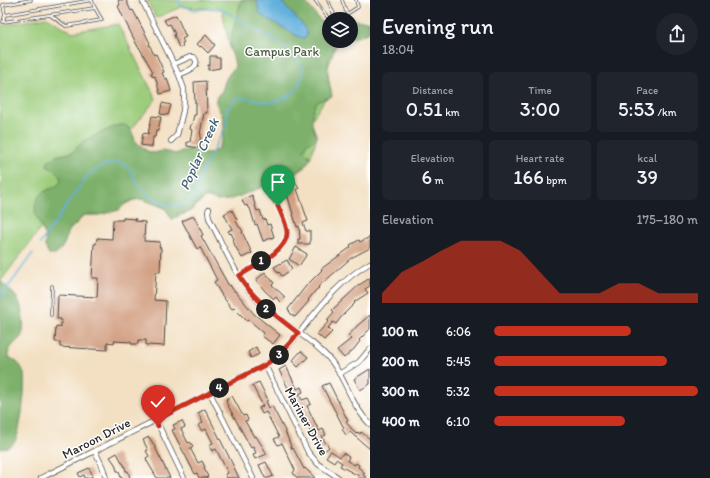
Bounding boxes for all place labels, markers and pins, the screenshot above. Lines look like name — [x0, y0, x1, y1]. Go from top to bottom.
pin — [261, 165, 295, 206]
pin: 1 — [251, 251, 271, 271]
pin: 2 — [256, 299, 276, 319]
pin: 3 — [269, 345, 289, 365]
pin: 4 — [209, 378, 229, 398]
pin — [141, 385, 175, 426]

